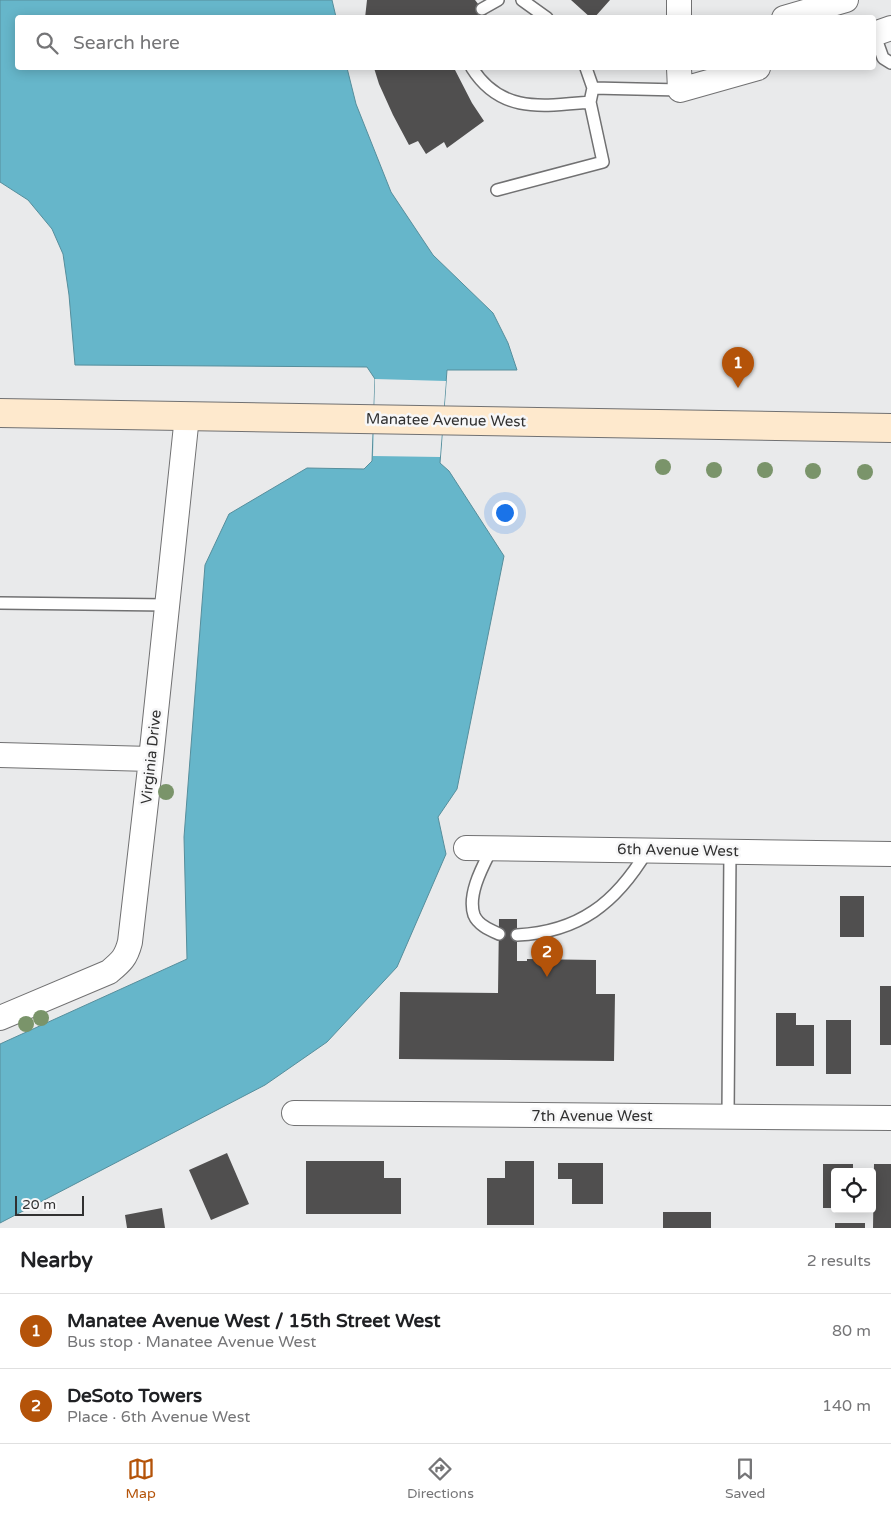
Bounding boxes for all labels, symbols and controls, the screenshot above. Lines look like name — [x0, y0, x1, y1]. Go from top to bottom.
search box — [15, 15, 876, 70]
icon: search — [33, 29, 61, 57]
text: Search here — [73, 32, 180, 54]
pin: 1 — [722, 347, 754, 388]
street label: Manatee Avenue West — [366, 410, 527, 430]
your location — [492, 500, 518, 526]
street label: Virginia Drive — [137, 709, 165, 805]
street label: 6th Avenue West — [617, 840, 739, 860]
pin: 2 — [531, 936, 563, 977]
street label: 7th Avenue West — [531, 1107, 653, 1125]
map controls — [831, 1168, 876, 1213]
button: locate — [831, 1168, 876, 1213]
scale bar — [15, 1193, 84, 1216]
text: 20 m — [22, 1196, 56, 1213]
text: Nearby — [20, 1248, 93, 1273]
text: 2 results — [807, 1251, 871, 1271]
text: Manatee Avenue West / 15th Street West — [67, 1310, 441, 1332]
text: 1 — [31, 1321, 41, 1341]
text: 80 m — [832, 1321, 871, 1341]
text: Bus stop · Manatee Avenue West — [67, 1332, 316, 1352]
text: DeSoto Towers — [67, 1385, 202, 1407]
text: 2 — [31, 1396, 41, 1416]
text: 140 m — [822, 1396, 871, 1416]
text: Place · 6th Avenue West — [67, 1407, 250, 1427]
tab: Map — [126, 1455, 156, 1502]
tab: Directions — [407, 1455, 474, 1502]
tab: Saved — [725, 1455, 765, 1502]

